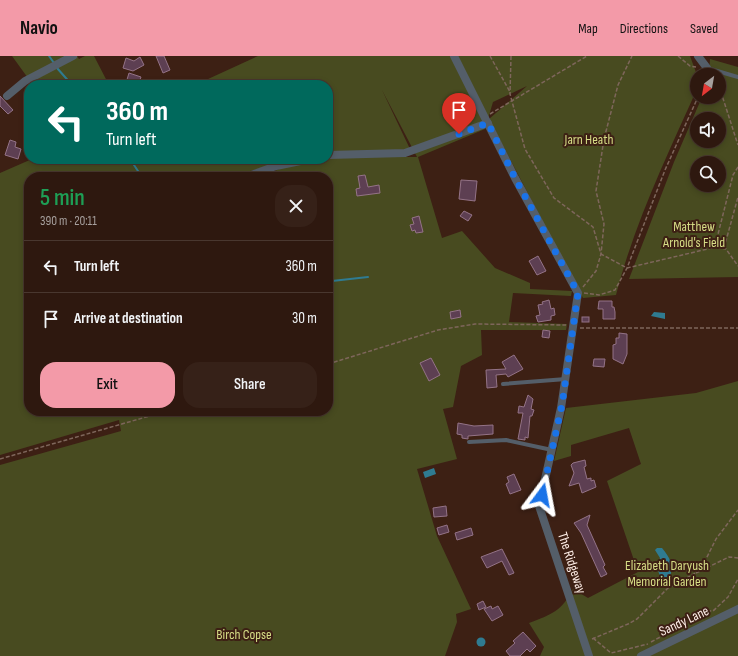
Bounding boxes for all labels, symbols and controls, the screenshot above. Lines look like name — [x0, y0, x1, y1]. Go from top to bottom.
text: Navio — [20, 17, 58, 40]
text: Map — [578, 20, 598, 37]
text: Directions — [620, 20, 668, 37]
text: Saved — [690, 20, 718, 37]
north arrow — [690, 68, 726, 104]
map controls — [690, 68, 726, 192]
pin — [442, 93, 476, 134]
text: 360 m — [106, 95, 168, 128]
icon: left — [40, 96, 92, 148]
icon: arrive — [448, 99, 470, 121]
button: sound — [690, 112, 726, 148]
text: Turn left — [106, 129, 157, 150]
park label: Jarn Heath — [564, 131, 613, 148]
button: search — [690, 156, 726, 192]
text: 5 min — [40, 183, 85, 212]
button: close — [275, 185, 317, 227]
text: 390 m · 20:11 — [40, 213, 97, 229]
park label: Matthew Arnold's Field — [662, 218, 725, 251]
icon: left — [40, 256, 62, 278]
text: Turn left — [74, 257, 119, 276]
text: 360 m — [285, 257, 317, 276]
icon: arrive — [40, 308, 62, 330]
text: Arrive at destination — [74, 309, 183, 328]
text: 30 m — [292, 309, 317, 328]
button: Exit — [40, 362, 175, 408]
button: Share — [183, 362, 317, 408]
position arrow — [521, 474, 563, 516]
street label: The Ridgeway — [554, 530, 590, 597]
park label: Elizabeth Daryush Memorial Garden — [625, 557, 709, 590]
street label: Sandy Lane — [656, 602, 712, 640]
park label: Birch Copse — [216, 626, 272, 643]

